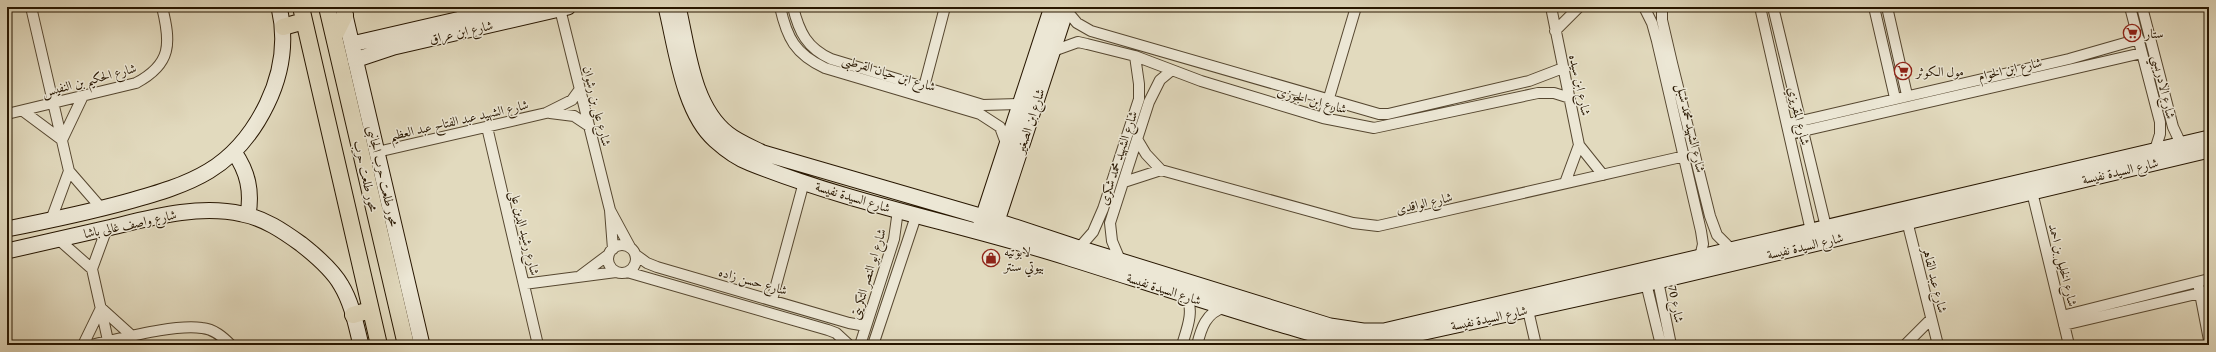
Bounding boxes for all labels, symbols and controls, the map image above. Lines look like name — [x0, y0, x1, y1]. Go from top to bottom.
street label: شارع ابن عراق — [427, 15, 495, 51]
supermarket icon: ستار — [2122, 23, 2142, 43]
place label: ستار — [2143, 24, 2164, 43]
street label: شارع ابن حيان القرطبى — [839, 50, 938, 98]
street label: شارع ابن الخوام — [1976, 52, 2044, 88]
street label: شارع ابن سيده — [1562, 53, 1596, 118]
street label: شارع الادريسي — [2145, 53, 2181, 121]
street label: شارع الحكيم بن النفيس — [40, 58, 139, 106]
supermarket icon: مول الكوثر — [1893, 61, 1913, 81]
place label: مول الكوثر — [1914, 62, 1964, 81]
street label: شارع على بن رشوان — [576, 64, 616, 149]
street label: شارع ابن الجوزى — [1275, 82, 1349, 120]
street label: شارع الشهيد محمد شبل — [1670, 82, 1710, 175]
street label: شارع المقريزي — [1781, 85, 1815, 148]
street label: شارع ابن الصغير — [1010, 86, 1051, 158]
street label: شارع الشهيد عبد الفتاح عبد العظيم — [388, 95, 531, 149]
street label: شارع الشهيد محمد شكرى — [1094, 108, 1144, 208]
street label: محور طلعت حرب الجانبى — [362, 124, 404, 228]
street label: محور طلعت حرب — [349, 138, 383, 214]
street label: شارع السيدة نفيسة — [2080, 153, 2160, 191]
street label: شارع السيدة نفيسة — [812, 177, 893, 219]
street label: شارع الواقدى — [1394, 187, 1455, 221]
street label: شارع رشيد الدين على — [503, 189, 545, 278]
street label: شارع واصف غالى باشا — [82, 205, 179, 245]
street label: شارع الخليل بن احمد — [2042, 222, 2082, 309]
street label: شارع ابو النصر التكريتى — [845, 226, 893, 322]
street label: شارع السيدة نفيسة — [1765, 228, 1845, 266]
place label: لابوتيه بيوتي سنتر — [1002, 242, 1044, 278]
street label: شارع عبد القاهر — [1915, 243, 1952, 315]
shop icon: لابوتيه بيوتي سنتر — [981, 248, 1001, 268]
street label: شارع حسن زاده — [716, 262, 790, 302]
street label: شارع السيدة نفيسة — [1123, 268, 1204, 312]
street label: شارع 70 — [1661, 284, 1689, 325]
street label: شارع السيدة نفيسة — [1449, 301, 1529, 337]

